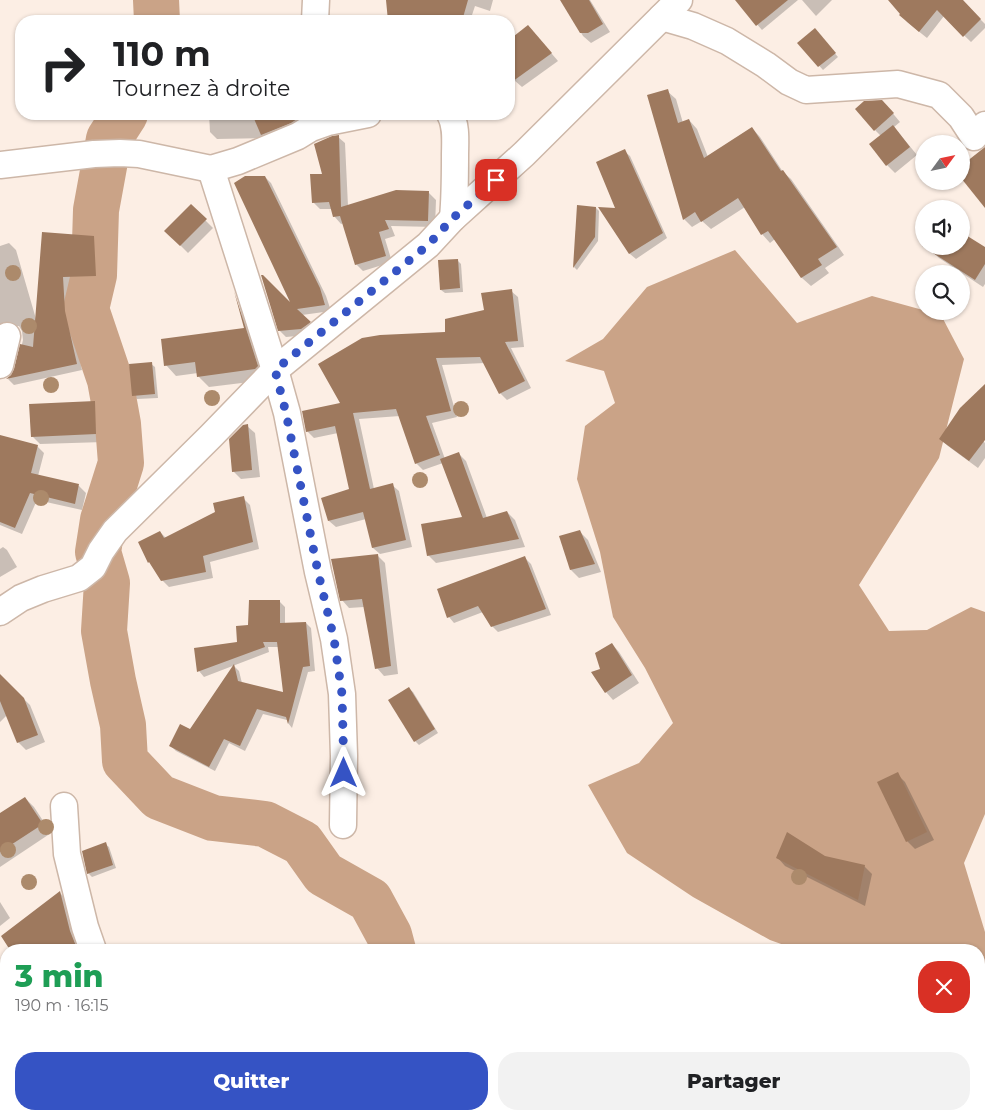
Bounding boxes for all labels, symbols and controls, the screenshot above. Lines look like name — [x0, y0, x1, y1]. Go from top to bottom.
text: 110 m — [113, 32, 211, 75]
icon: right — [30, 35, 95, 100]
text: Tournez à droite — [113, 75, 290, 102]
north arrow — [915, 135, 970, 190]
map controls — [915, 135, 970, 320]
pin — [475, 159, 517, 201]
icon: arrive — [482, 166, 510, 194]
button: sound — [915, 200, 970, 255]
button: search — [915, 265, 970, 320]
position arrow — [317, 746, 369, 798]
text: 3 min — [15, 958, 103, 995]
button: close — [918, 961, 970, 1013]
text: 190 m · 16:15 — [15, 996, 108, 1015]
button: Quitter — [15, 1052, 488, 1110]
button: Partager — [498, 1052, 970, 1110]

